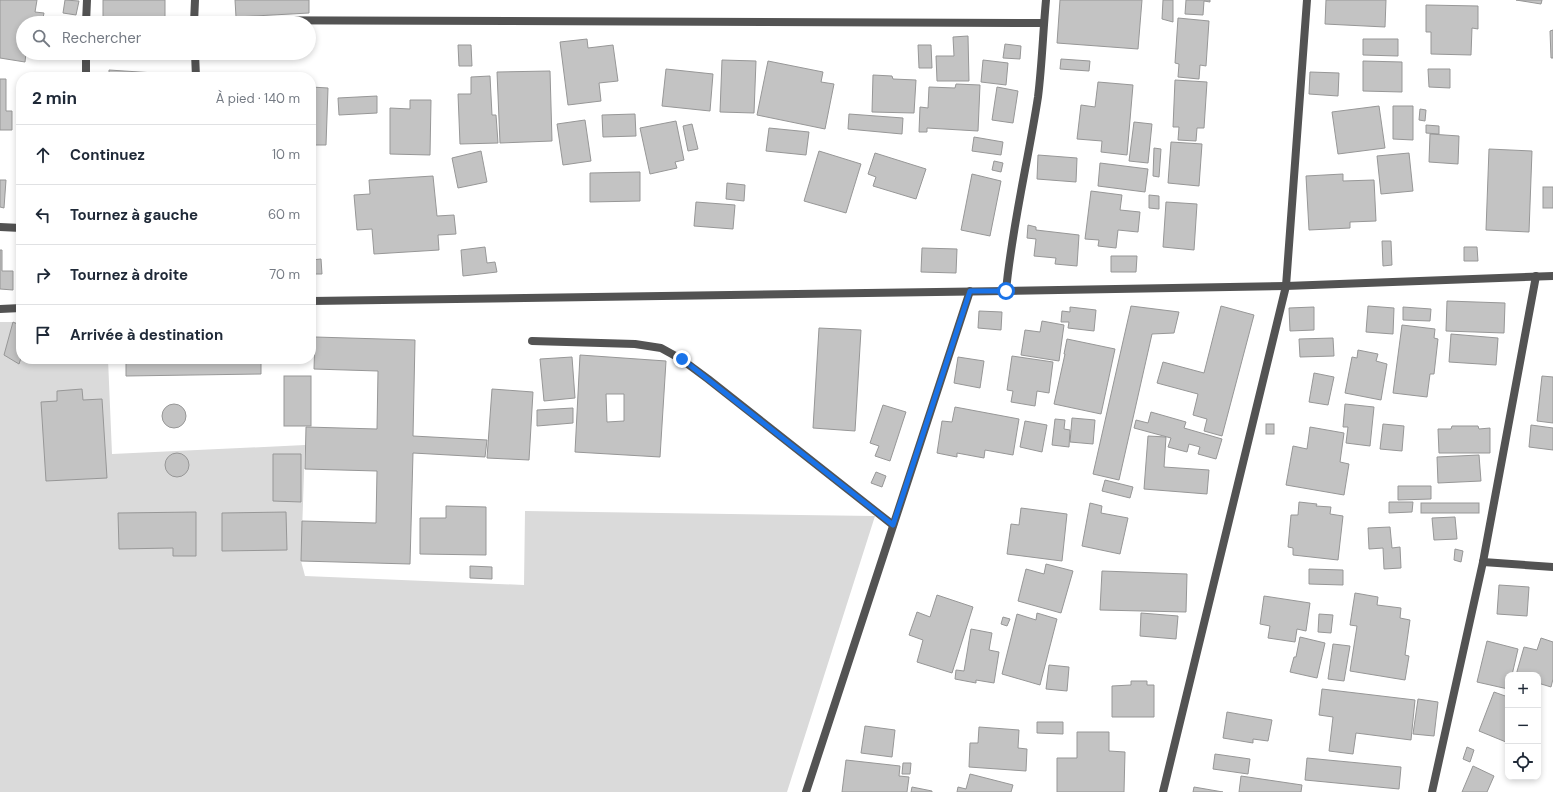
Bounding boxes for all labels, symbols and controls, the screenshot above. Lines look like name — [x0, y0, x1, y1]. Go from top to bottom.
search box — [16, 16, 316, 60]
icon: search — [30, 27, 52, 49]
text: Rechercher — [62, 28, 141, 48]
text: 2 min — [32, 87, 77, 109]
text: À pied · 140 m — [216, 90, 300, 107]
icon: ahead — [32, 144, 54, 166]
text: Continuez — [70, 145, 145, 165]
text: 10 m — [272, 146, 300, 163]
icon: left — [32, 204, 54, 226]
text: Tournez à gauche — [70, 205, 198, 225]
text: 60 m — [268, 206, 300, 223]
icon: right — [32, 264, 54, 286]
text: Tournez à droite — [70, 265, 188, 285]
text: 70 m — [269, 266, 300, 283]
route start — [997, 282, 1015, 300]
icon: arrive — [32, 324, 54, 346]
text: Arrivée à destination — [70, 325, 223, 345]
route end — [673, 350, 691, 368]
map controls — [1505, 672, 1541, 780]
button: + — [1505, 672, 1541, 708]
button: − — [1505, 708, 1541, 744]
button: locate — [1505, 744, 1541, 780]

